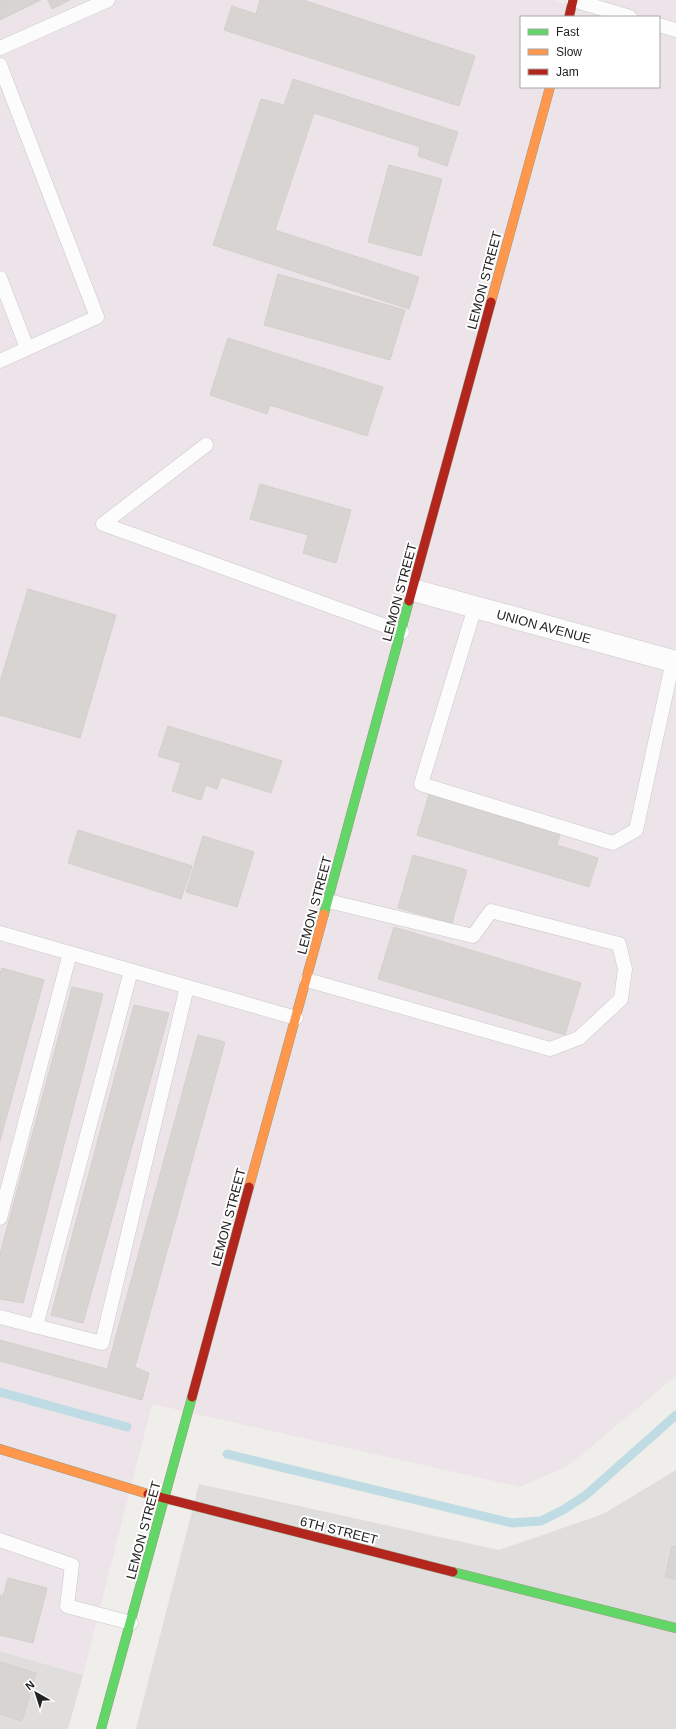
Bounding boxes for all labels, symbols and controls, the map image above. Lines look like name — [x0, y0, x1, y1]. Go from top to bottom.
legend — [520, 16, 660, 88]
text: Fast — [556, 25, 580, 39]
text: Slow — [556, 45, 582, 59]
text: Jam — [556, 65, 579, 79]
street label: LEMON STREET — [464, 229, 505, 331]
street label: LEMON STREET — [379, 541, 420, 643]
street label: UNION AVENUE — [495, 607, 593, 646]
street label: LEMON STREET — [294, 854, 335, 956]
street label: LEMON STREET — [208, 1166, 249, 1268]
street label: LEMON STREET — [123, 1479, 164, 1581]
street label: 6TH STREET — [299, 1514, 379, 1547]
north arrow — [16, 1673, 56, 1713]
text: N — [23, 1678, 37, 1692]

